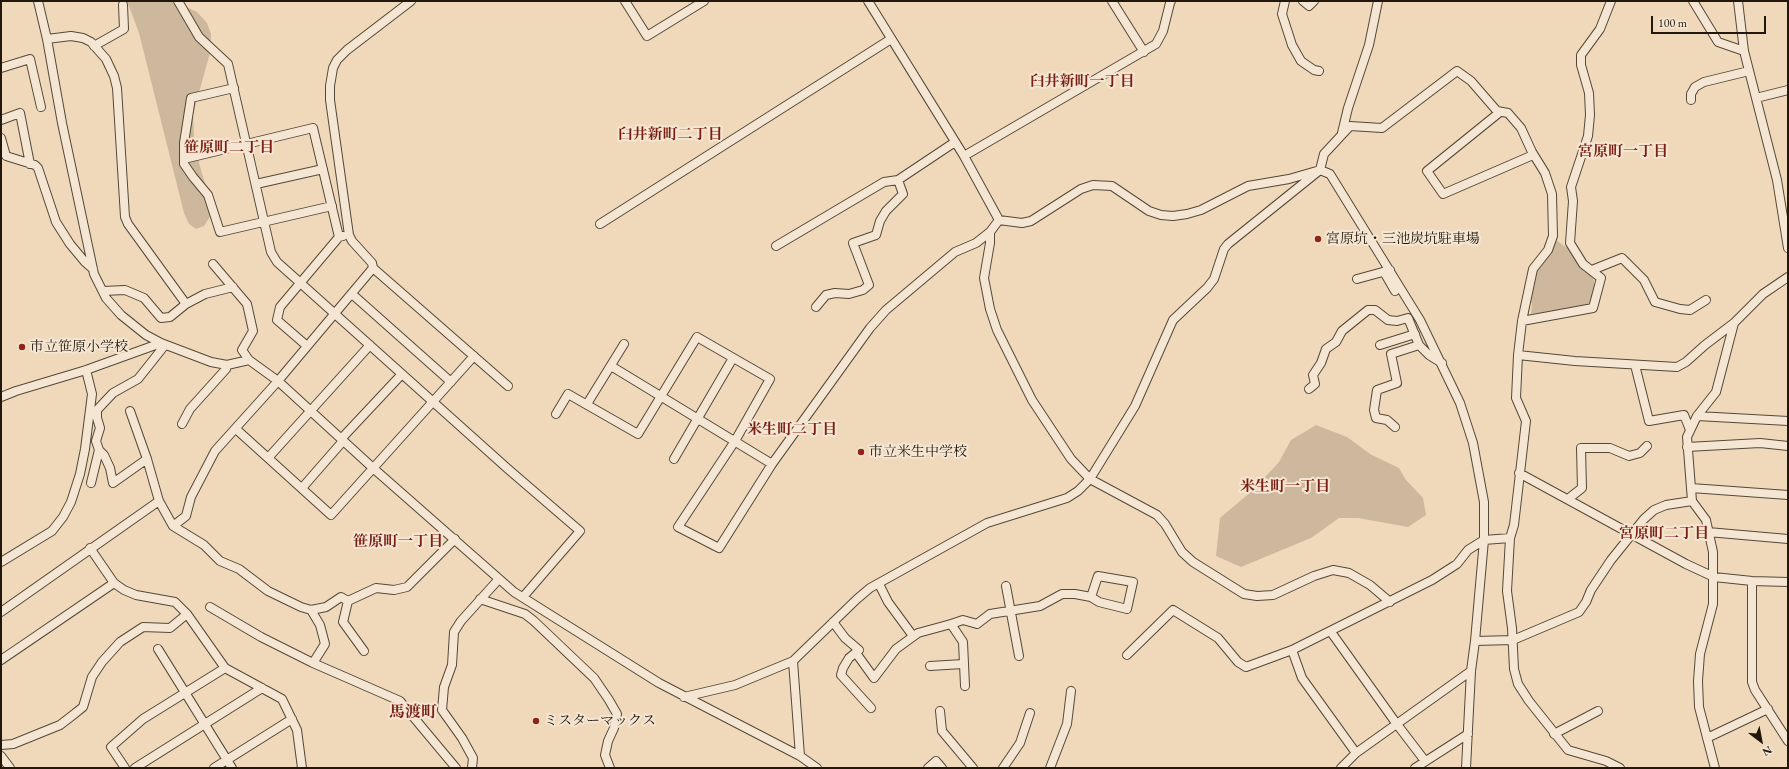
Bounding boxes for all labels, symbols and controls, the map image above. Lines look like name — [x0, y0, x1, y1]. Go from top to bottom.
scale bar — [1653, 8, 1768, 34]
text: 100 m — [1658, 15, 1687, 31]
district label: 臼井新町一丁目 — [1030, 73, 1134, 91]
district label: 臼井新町二丁目 — [618, 126, 722, 144]
district label: 笹原町二丁目 — [184, 139, 274, 157]
district label: 宮原町一丁目 — [1578, 143, 1668, 161]
place label: 宮原坑・三池炭坑駐車場 — [1326, 231, 1480, 247]
marker: 宮原坑・三池炭坑駐車場 — [1313, 234, 1323, 244]
place label: 市立笹原小学校 — [30, 339, 128, 355]
marker: 市立笹原小学校 — [17, 342, 27, 352]
district label: 米生町二丁目 — [747, 421, 837, 439]
place label: 市立米生中学校 — [869, 444, 967, 460]
marker: 市立米生中学校 — [856, 447, 866, 457]
district label: 米生町一丁目 — [1240, 478, 1330, 496]
district label: 宮原町二丁目 — [1619, 525, 1709, 543]
district label: 笹原町一丁目 — [353, 533, 443, 551]
district label: 馬渡町 — [389, 703, 437, 723]
place label: ミスターマックス — [544, 713, 656, 729]
marker: ミスターマックス — [531, 716, 541, 726]
north arrow — [1741, 721, 1781, 761]
text: N — [1760, 743, 1775, 759]

